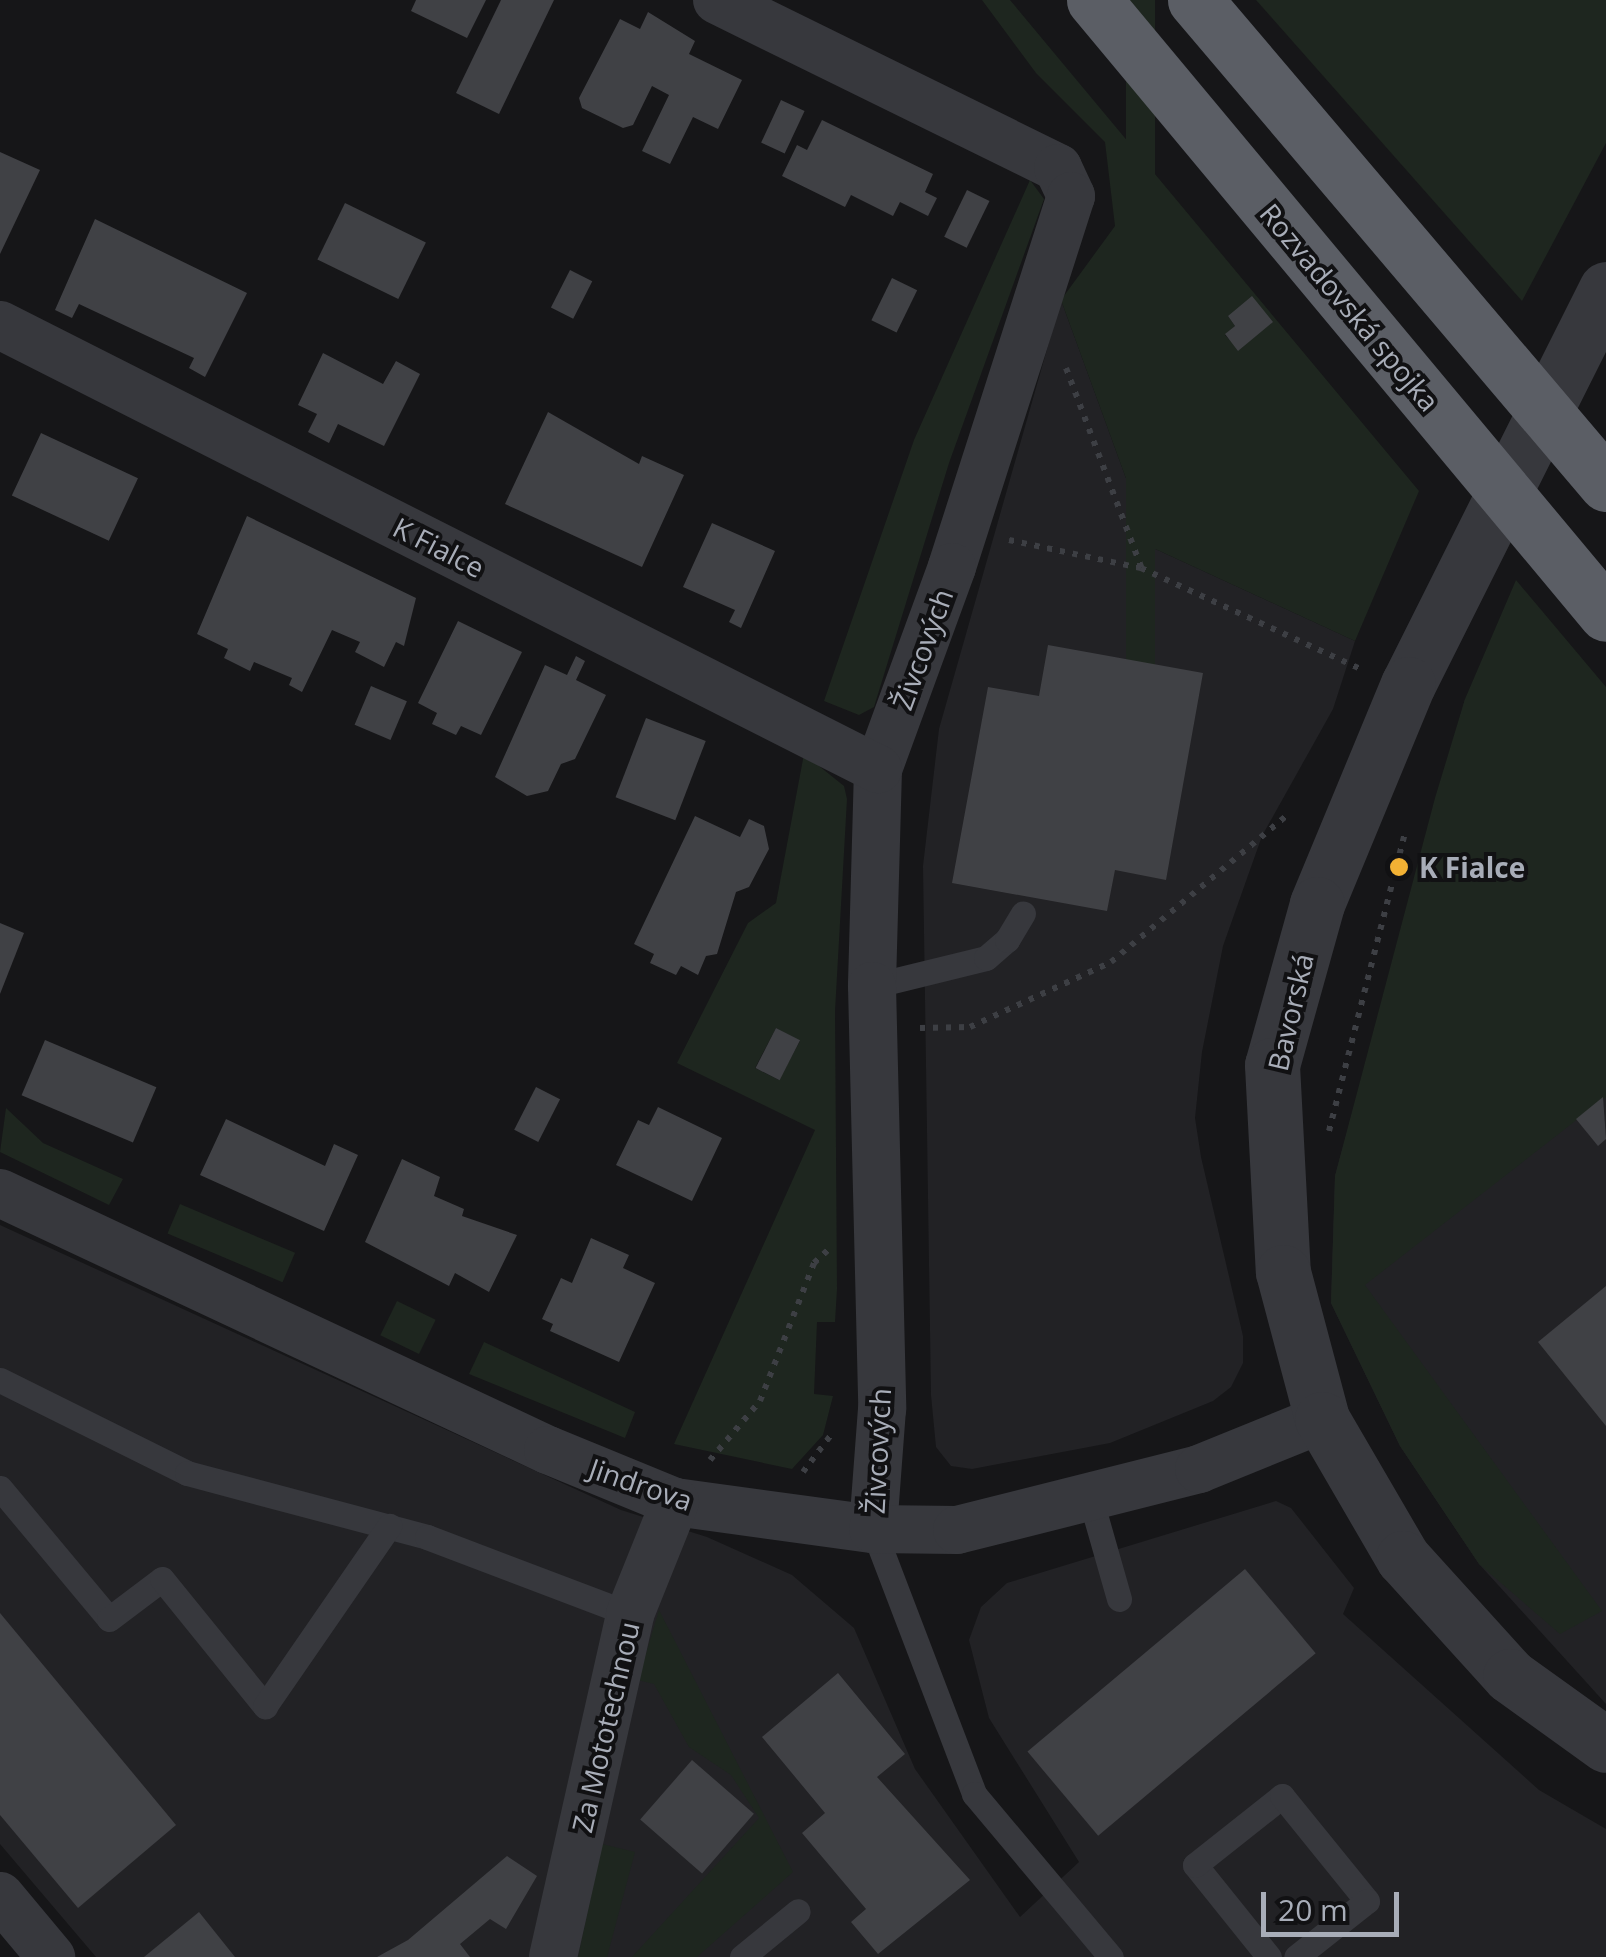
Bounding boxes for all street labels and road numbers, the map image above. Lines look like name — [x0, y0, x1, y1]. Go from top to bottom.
street label: Rozvadovská spojka — [1253, 197, 1447, 417]
street label: K Fialce — [388, 510, 490, 584]
street label: Živcových — [885, 584, 959, 714]
street label: Bavorská — [1260, 950, 1320, 1074]
street label: Živcových — [857, 1387, 897, 1515]
street label: Jindrova — [585, 1451, 697, 1517]
street label: Za Mototechnou — [564, 1618, 646, 1836]

